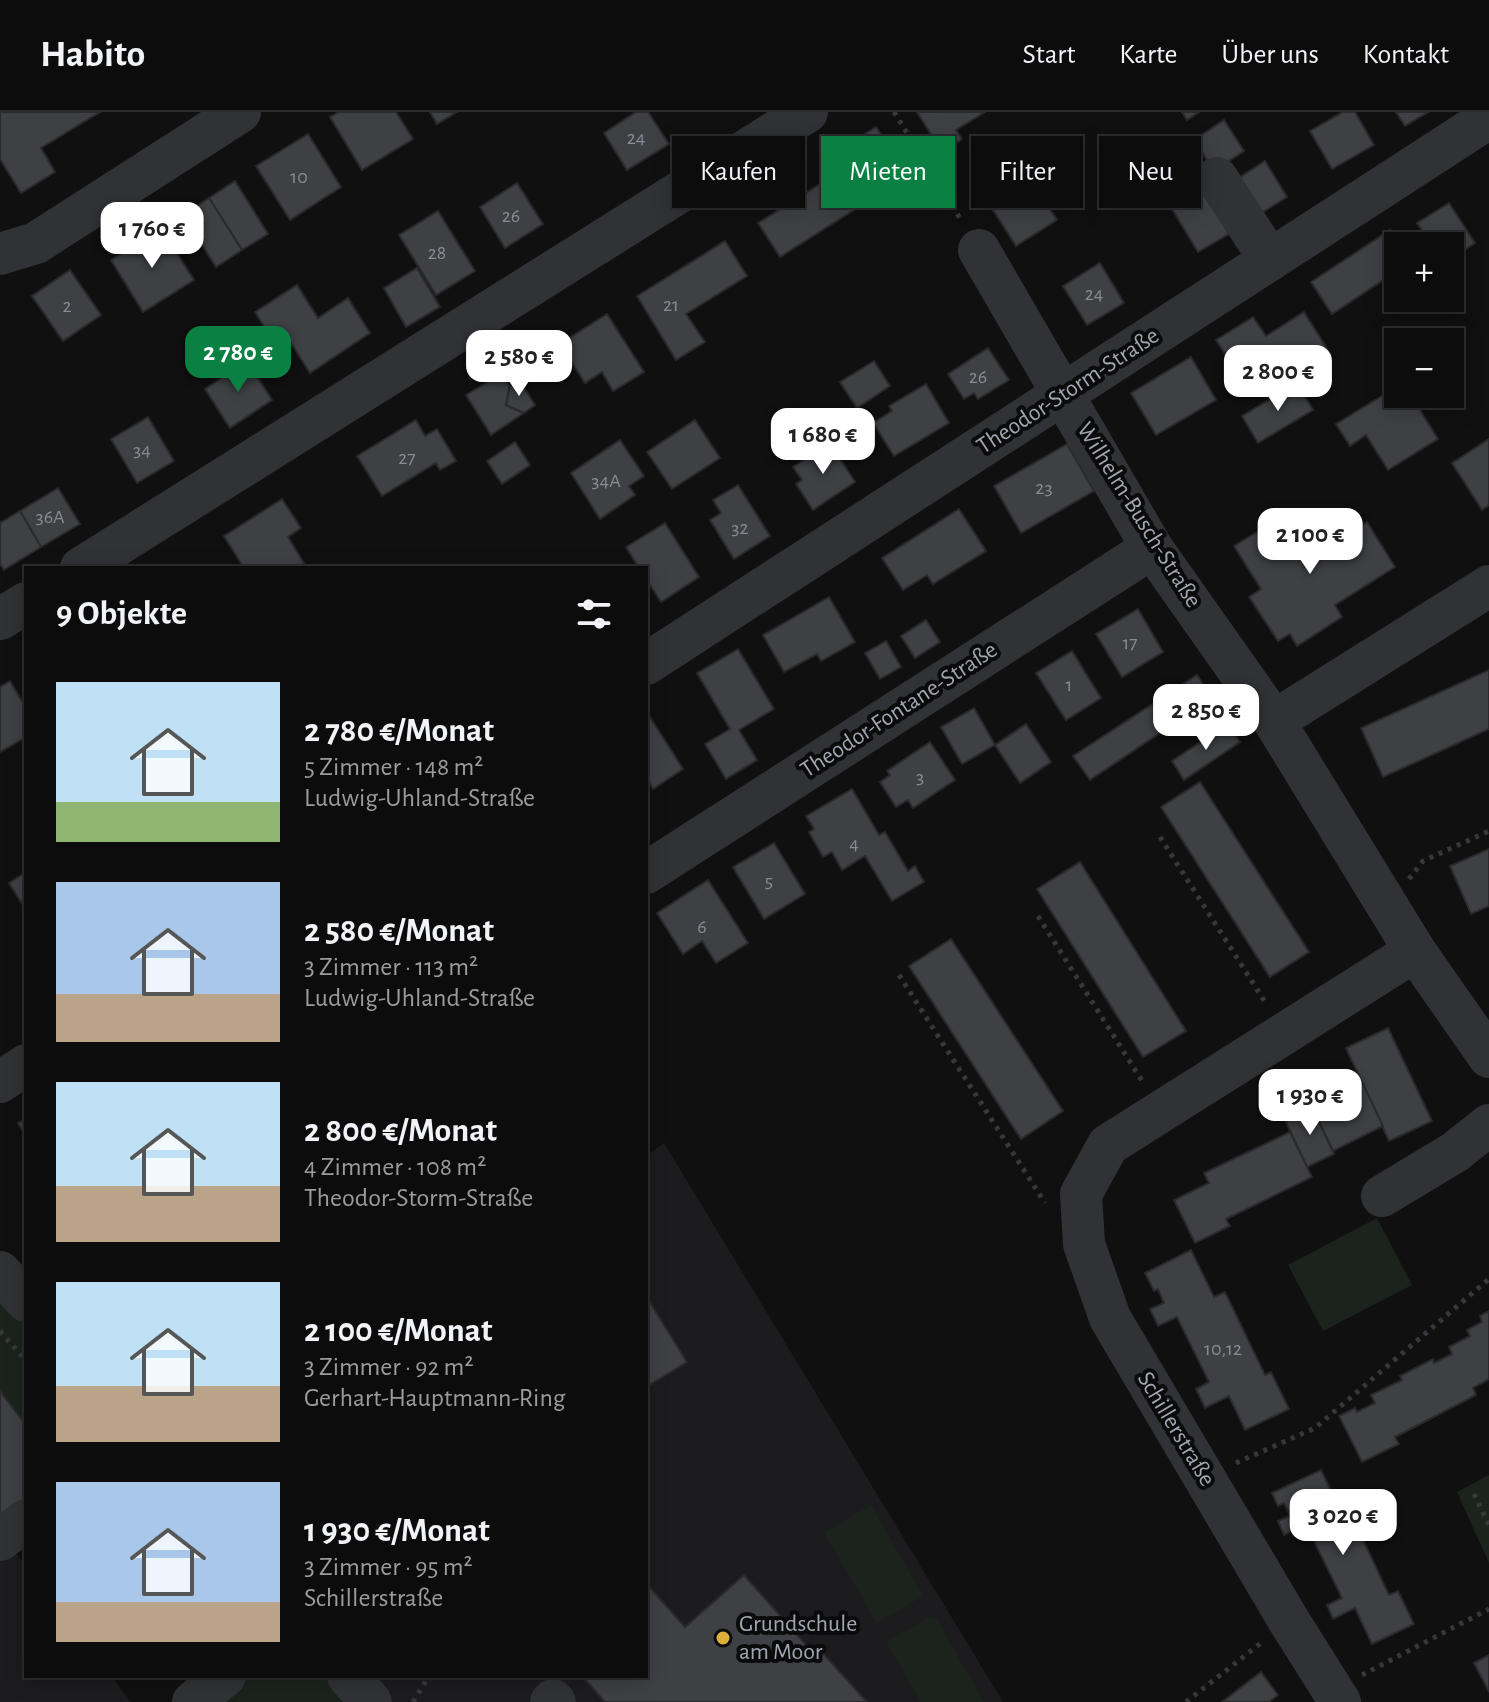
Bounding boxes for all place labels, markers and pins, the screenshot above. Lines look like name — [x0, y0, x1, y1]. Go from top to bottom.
pin: 1 760 € — [78, 202, 226, 270]
pin: 2 780 € — [164, 326, 312, 394]
pin: 2 580 € — [445, 330, 593, 398]
pin: 2 800 € — [1204, 345, 1352, 413]
pin: 1 680 € — [749, 408, 897, 476]
pin: 2 100 € — [1236, 508, 1384, 576]
pin: 2 850 € — [1132, 684, 1280, 752]
pin: 1 930 € — [1236, 1069, 1384, 1137]
pin: 3 020 € — [1269, 1489, 1417, 1557]
place label: Grundschule am Moor — [739, 1612, 857, 1664]
marker: Grundschule am Moor — [714, 1629, 732, 1647]

